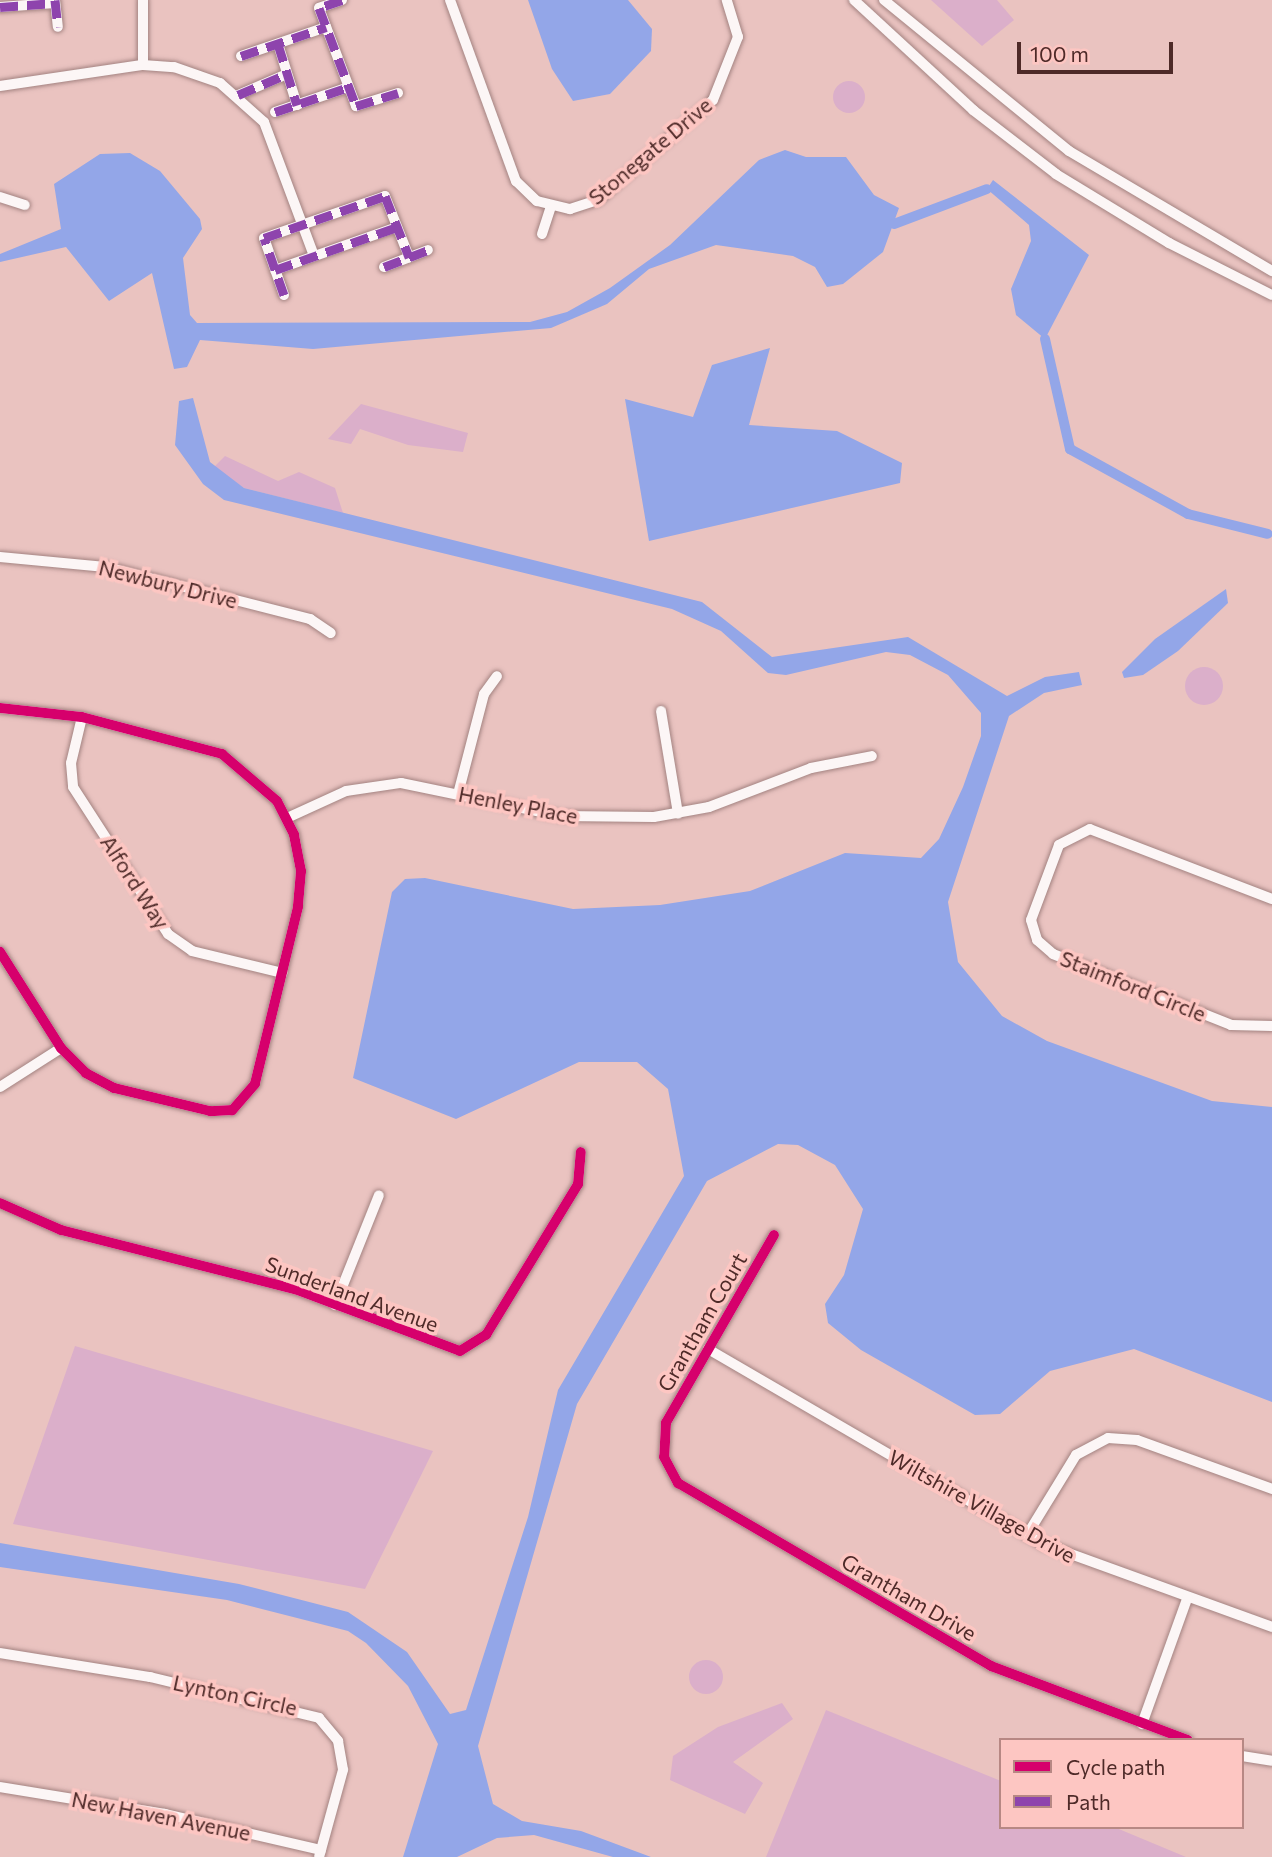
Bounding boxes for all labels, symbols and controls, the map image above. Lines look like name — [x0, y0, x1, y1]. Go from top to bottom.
scale bar — [1020, 28, 1176, 72]
text: 100 m — [1030, 41, 1089, 66]
street label: Stonegate Drive — [583, 92, 717, 210]
street label: Newbury Drive — [96, 555, 240, 613]
street label: Henley Place — [456, 781, 580, 829]
street label: Alford Way — [95, 831, 175, 933]
street label: Staimford Circle — [1057, 945, 1209, 1027]
street label: Grantham Court — [652, 1248, 752, 1396]
street label: Sunderland Avenue — [262, 1251, 442, 1337]
street label: Wiltshire Village Drive — [884, 1444, 1080, 1568]
street label: Grantham Drive — [837, 1548, 981, 1646]
street label: Lynton Circle — [171, 1670, 299, 1720]
legend — [999, 1738, 1244, 1829]
text: Cycle path — [1066, 1754, 1165, 1779]
street label: New Haven Avenue — [70, 1786, 252, 1846]
text: Path — [1066, 1789, 1111, 1814]

